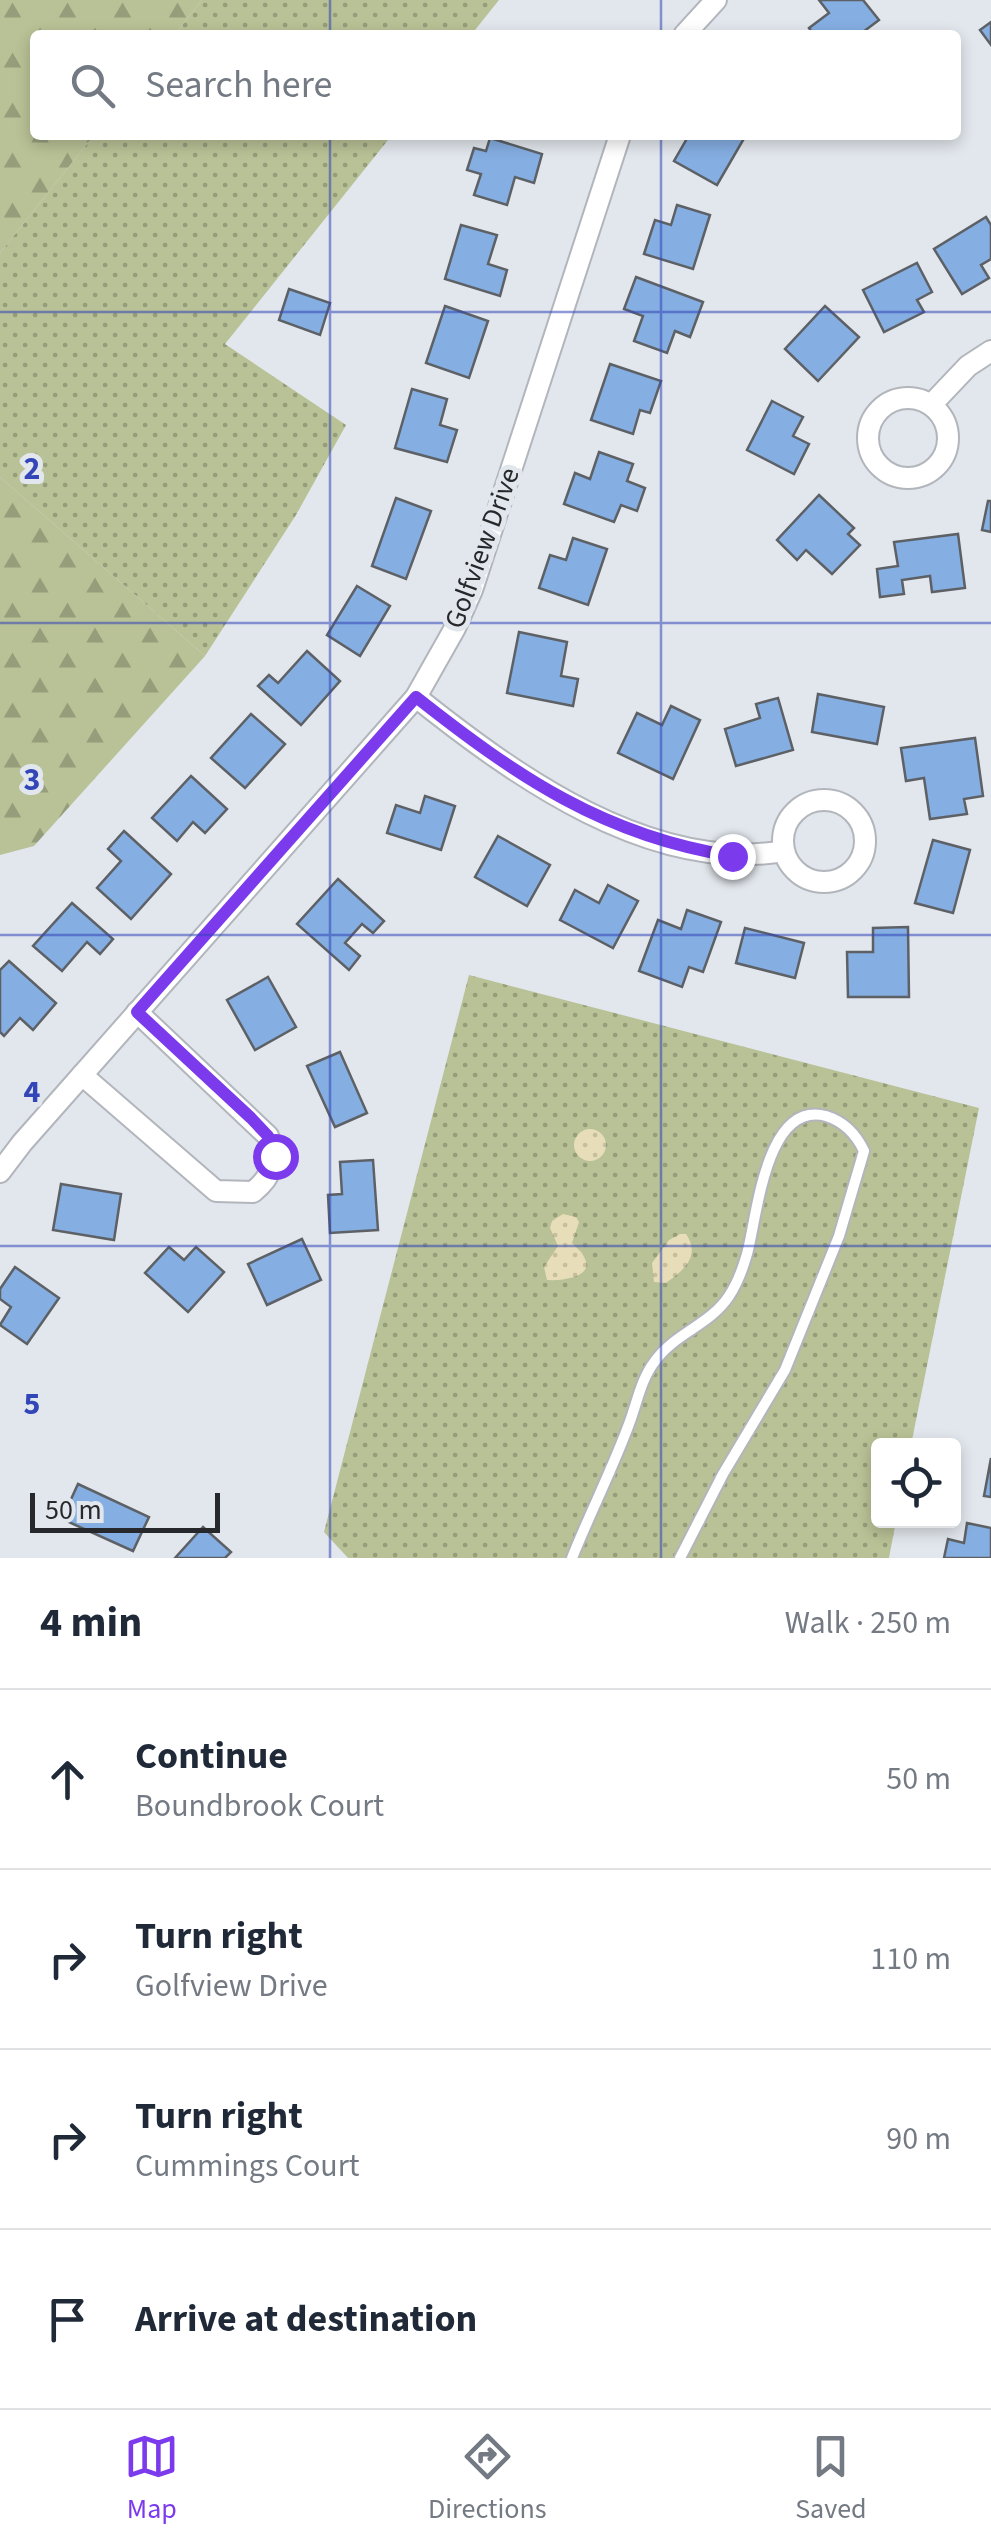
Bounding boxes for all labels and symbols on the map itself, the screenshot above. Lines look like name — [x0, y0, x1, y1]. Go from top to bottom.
text: 2 — [24, 446, 40, 492]
street label: Golfview Drive — [434, 462, 530, 634]
text: 3 — [24, 757, 40, 803]
route end — [710, 834, 756, 880]
text: 4 — [24, 1069, 41, 1115]
route start — [253, 1134, 299, 1180]
text: 5 — [24, 1381, 40, 1427]
scale bar — [30, 1488, 220, 1532]

